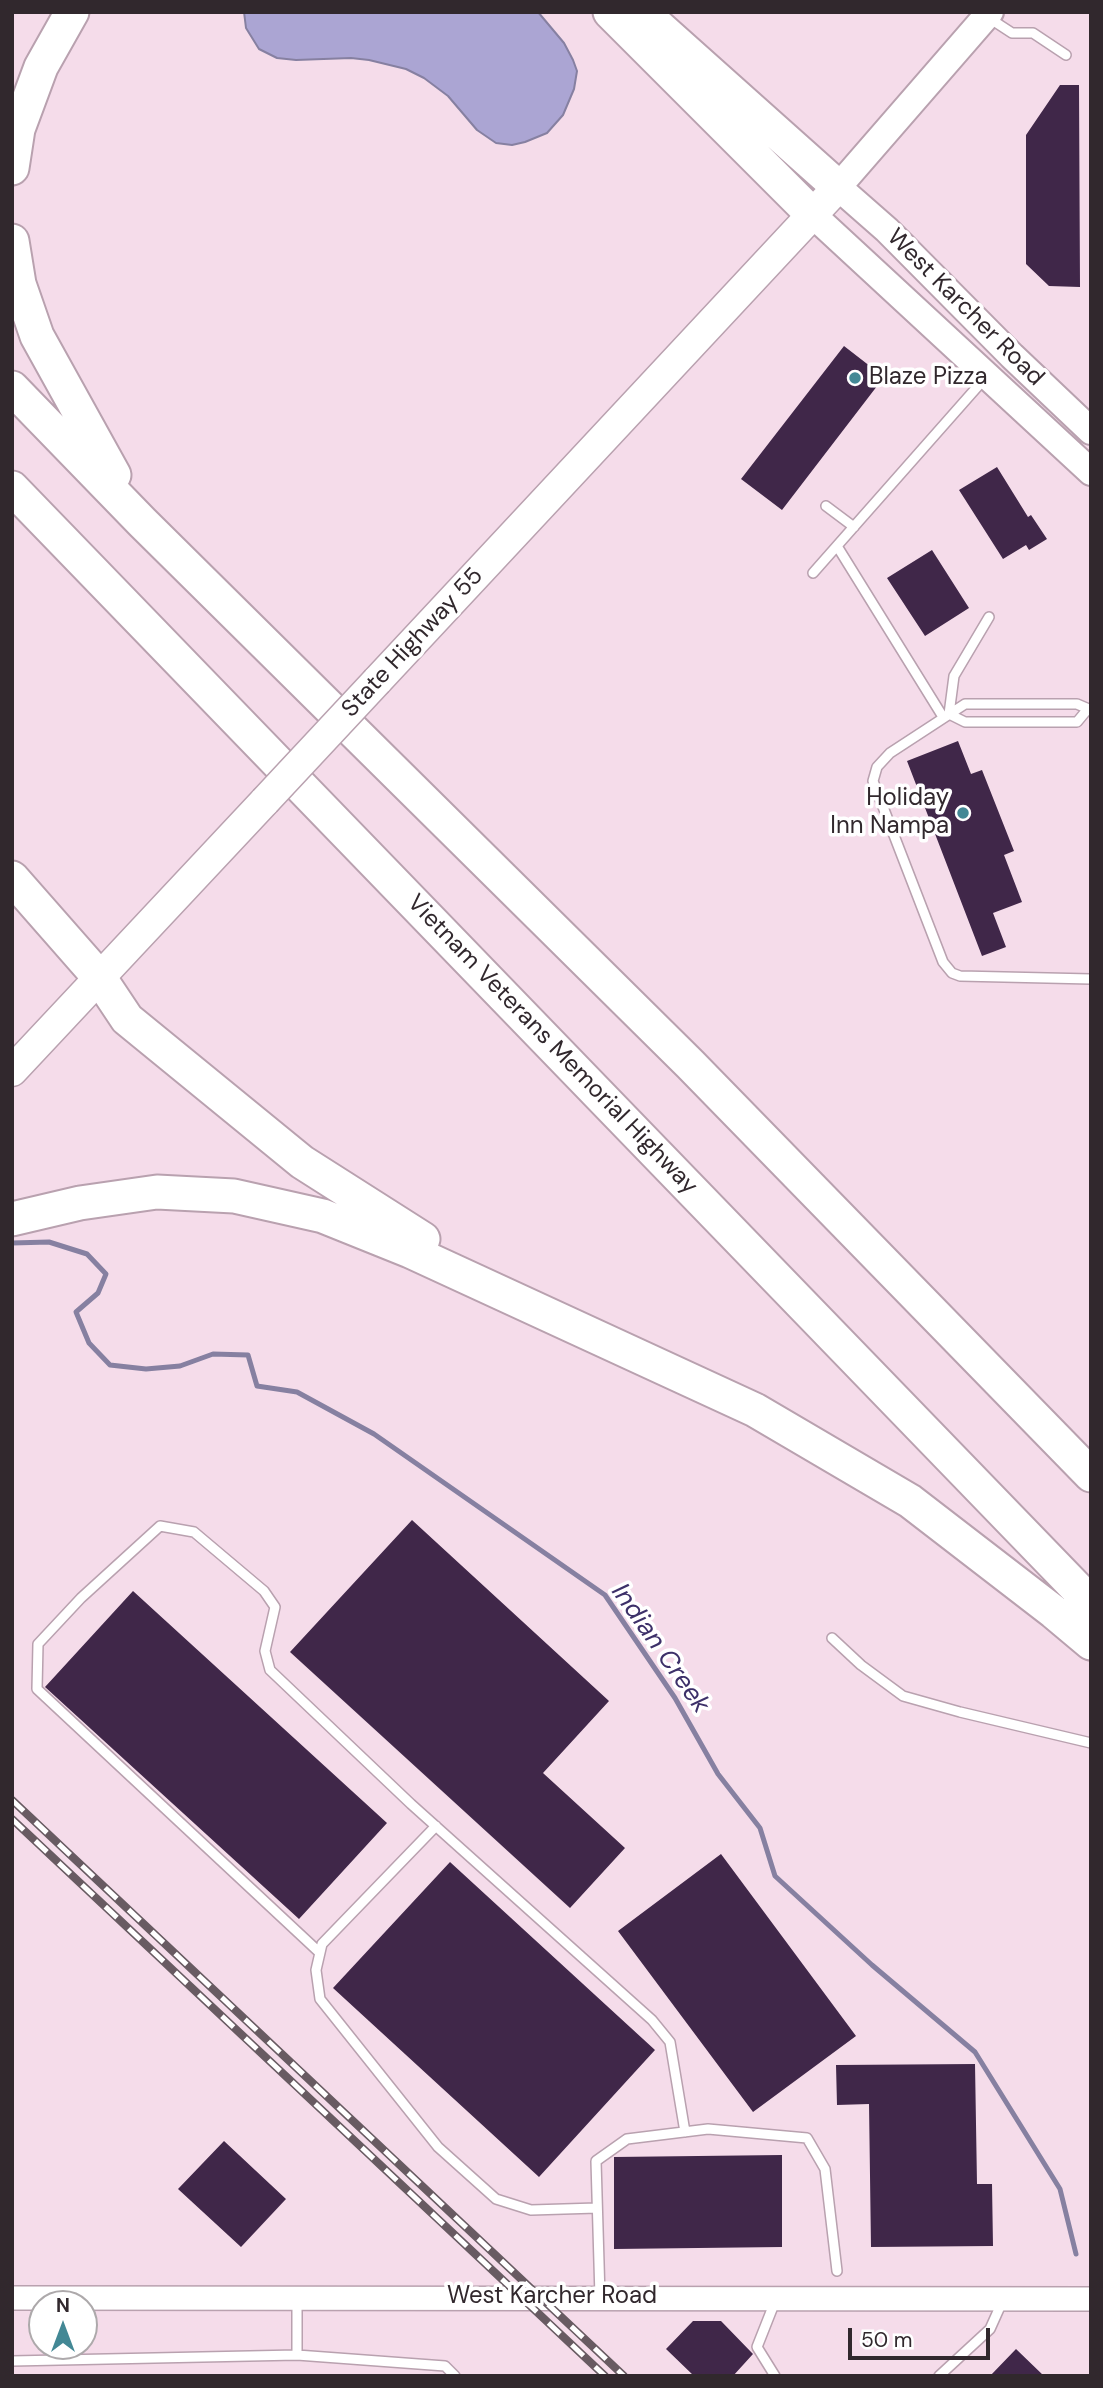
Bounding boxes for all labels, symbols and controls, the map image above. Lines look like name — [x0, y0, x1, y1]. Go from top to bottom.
street label: West Karcher Road — [880, 223, 1050, 393]
place label: Blaze Pizza — [869, 364, 988, 392]
marker: Blaze Pizza — [847, 370, 863, 386]
street label: State Highway 55 — [336, 562, 490, 724]
place label: Holiday Inn Nampa — [830, 785, 949, 841]
marker: Holiday Inn Nampa — [955, 805, 971, 821]
street label: Vietnam Veterans Memorial Highway — [401, 889, 703, 1201]
water label: Indian Creek — [604, 1578, 716, 1720]
street label: West Karcher Road — [447, 2283, 657, 2311]
north arrow — [28, 2290, 98, 2360]
text: N — [56, 2293, 70, 2318]
scale bar — [851, 2314, 993, 2358]
text: 50 m — [861, 2326, 912, 2354]

